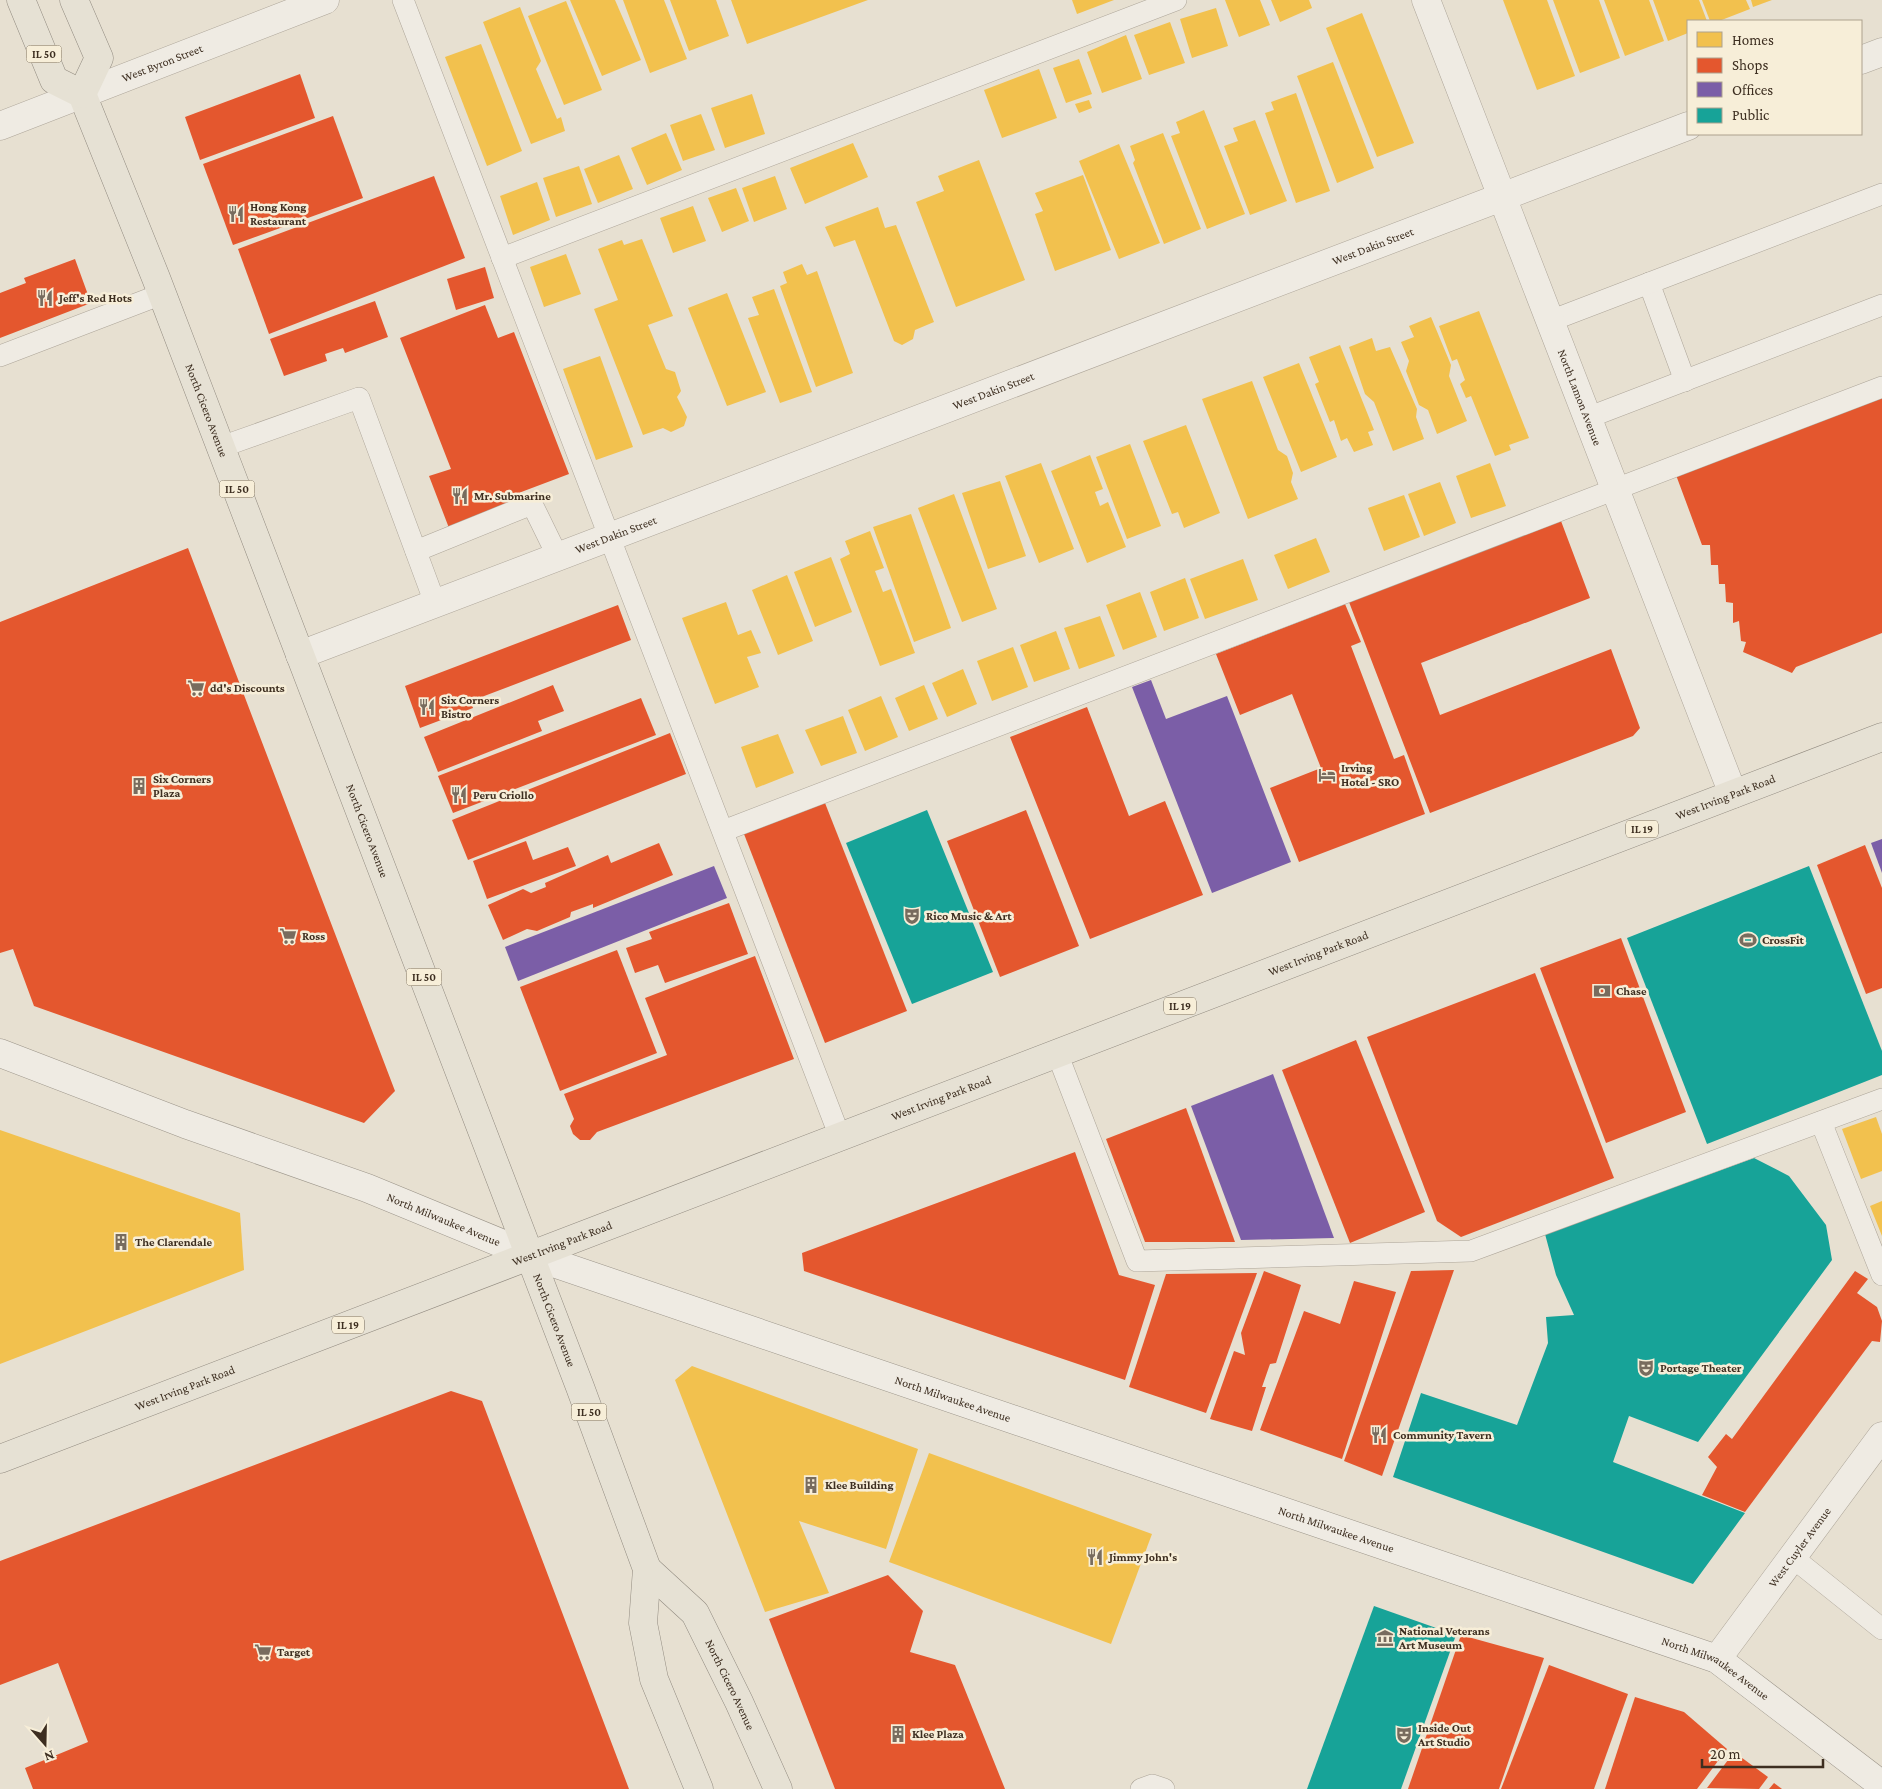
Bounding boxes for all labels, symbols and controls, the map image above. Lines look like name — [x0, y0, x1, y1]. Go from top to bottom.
legend — [1687, 20, 1862, 135]
text: Homes — [1732, 32, 1774, 48]
street label: West Byron Street — [120, 41, 206, 85]
road number: IL 50 — [27, 46, 62, 62]
text: Shops — [1732, 57, 1768, 74]
text: Offices — [1732, 82, 1773, 98]
text: Public — [1732, 107, 1770, 123]
place label: Hong Kong Restaurant — [250, 200, 307, 228]
restaurant icon: Hong Kong Restaurant — [226, 204, 246, 224]
street label: West Dakin Street — [1330, 224, 1416, 268]
restaurant icon: Jeff's Red Hots — [35, 288, 55, 308]
place label: Jeff's Red Hots — [57, 291, 132, 305]
street label: North Lamon Avenue — [1555, 347, 1605, 447]
street label: North Cicero Avenue — [182, 362, 231, 459]
street label: West Dakin Street — [951, 369, 1037, 413]
road number: IL 50 — [220, 480, 254, 498]
restaurant icon: Mr. Submarine — [450, 486, 470, 506]
place label: Mr. Submarine — [474, 489, 551, 503]
street label: West Dakin Street — [573, 512, 659, 556]
supermarket icon: dd's Discounts — [186, 678, 206, 698]
place label: dd's Discounts — [210, 681, 285, 695]
place label: Six Corners Bistro — [441, 693, 499, 721]
restaurant icon: Six Corners Bistro — [417, 697, 437, 717]
place label: Irving Hotel - SRO — [1341, 761, 1399, 789]
hotel icon: Irving Hotel - SRO — [1317, 765, 1337, 785]
street label: West Irving Park Road — [1673, 771, 1778, 823]
place label: Six Corners Plaza — [153, 772, 211, 800]
building icon: Six Corners Plaza — [129, 776, 149, 796]
street label: North Cicero Avenue — [343, 782, 392, 879]
restaurant icon: Peru Criollo — [449, 785, 469, 805]
place label: Peru Criollo — [473, 788, 534, 802]
road number: IL 19 — [1626, 821, 1658, 838]
theatre icon: Rico Music & Art — [902, 906, 922, 926]
place label: Rico Music & Art — [926, 909, 1012, 923]
supermarket icon: Ross — [278, 926, 298, 946]
street label: West Irving Park Road — [1266, 928, 1371, 979]
place label: Ross — [302, 929, 325, 943]
sports icon: CrossFit — [1738, 930, 1758, 950]
place label: CrossFit — [1762, 933, 1804, 947]
road number: IL 50 — [406, 969, 442, 986]
bank icon: Chase — [1592, 981, 1612, 1001]
place label: Chase — [1616, 984, 1647, 998]
road number: IL 19 — [1164, 998, 1196, 1014]
street label: West Irving Park Road — [889, 1072, 994, 1123]
street label: North Milwaukee Avenue — [385, 1190, 503, 1249]
street label: West Irving Park Road — [510, 1218, 615, 1269]
building icon: The Clarendale — [111, 1232, 131, 1252]
place label: The Clarendale — [135, 1235, 212, 1249]
street label: North Cicero Avenue — [530, 1272, 579, 1369]
road number: IL 19 — [332, 1316, 364, 1334]
theatre icon: Portage Theater — [1636, 1358, 1656, 1378]
place label: Portage Theater — [1660, 1361, 1742, 1375]
street label: West Irving Park Road — [133, 1362, 237, 1414]
street label: North Milwaukee Avenue — [893, 1373, 1013, 1425]
road number: IL 50 — [572, 1404, 606, 1420]
restaurant icon: Community Tavern — [1369, 1425, 1389, 1445]
place label: Community Tavern — [1393, 1428, 1492, 1442]
building icon: Klee Building — [801, 1475, 821, 1495]
place label: Klee Building — [825, 1478, 893, 1492]
street label: North Milwaukee Avenue — [1276, 1503, 1396, 1556]
street label: West Cuyler Avenue — [1765, 1504, 1834, 1590]
restaurant icon: Jimmy John's — [1085, 1547, 1105, 1567]
place label: Jimmy John's — [1107, 1550, 1177, 1564]
place label: National Veterans Art Museum — [1398, 1624, 1490, 1652]
museum icon: National Veterans Art Museum — [1375, 1628, 1395, 1648]
street label: North Milwaukee Avenue — [1660, 1634, 1772, 1703]
street label: North Cicero Avenue — [702, 1637, 758, 1732]
supermarket icon: Target — [253, 1642, 273, 1662]
place label: Target — [277, 1645, 311, 1659]
north arrow — [20, 1719, 70, 1769]
place label: Inside Out Art Studio — [1417, 1721, 1472, 1749]
building icon: Klee Plaza — [888, 1724, 908, 1744]
theatre icon: Inside Out Art Studio — [1394, 1725, 1414, 1745]
place label: Klee Plaza — [912, 1727, 964, 1741]
scale bar — [1702, 1736, 1823, 1768]
text: 20 m — [1710, 1746, 1741, 1762]
text: N — [42, 1747, 57, 1766]

